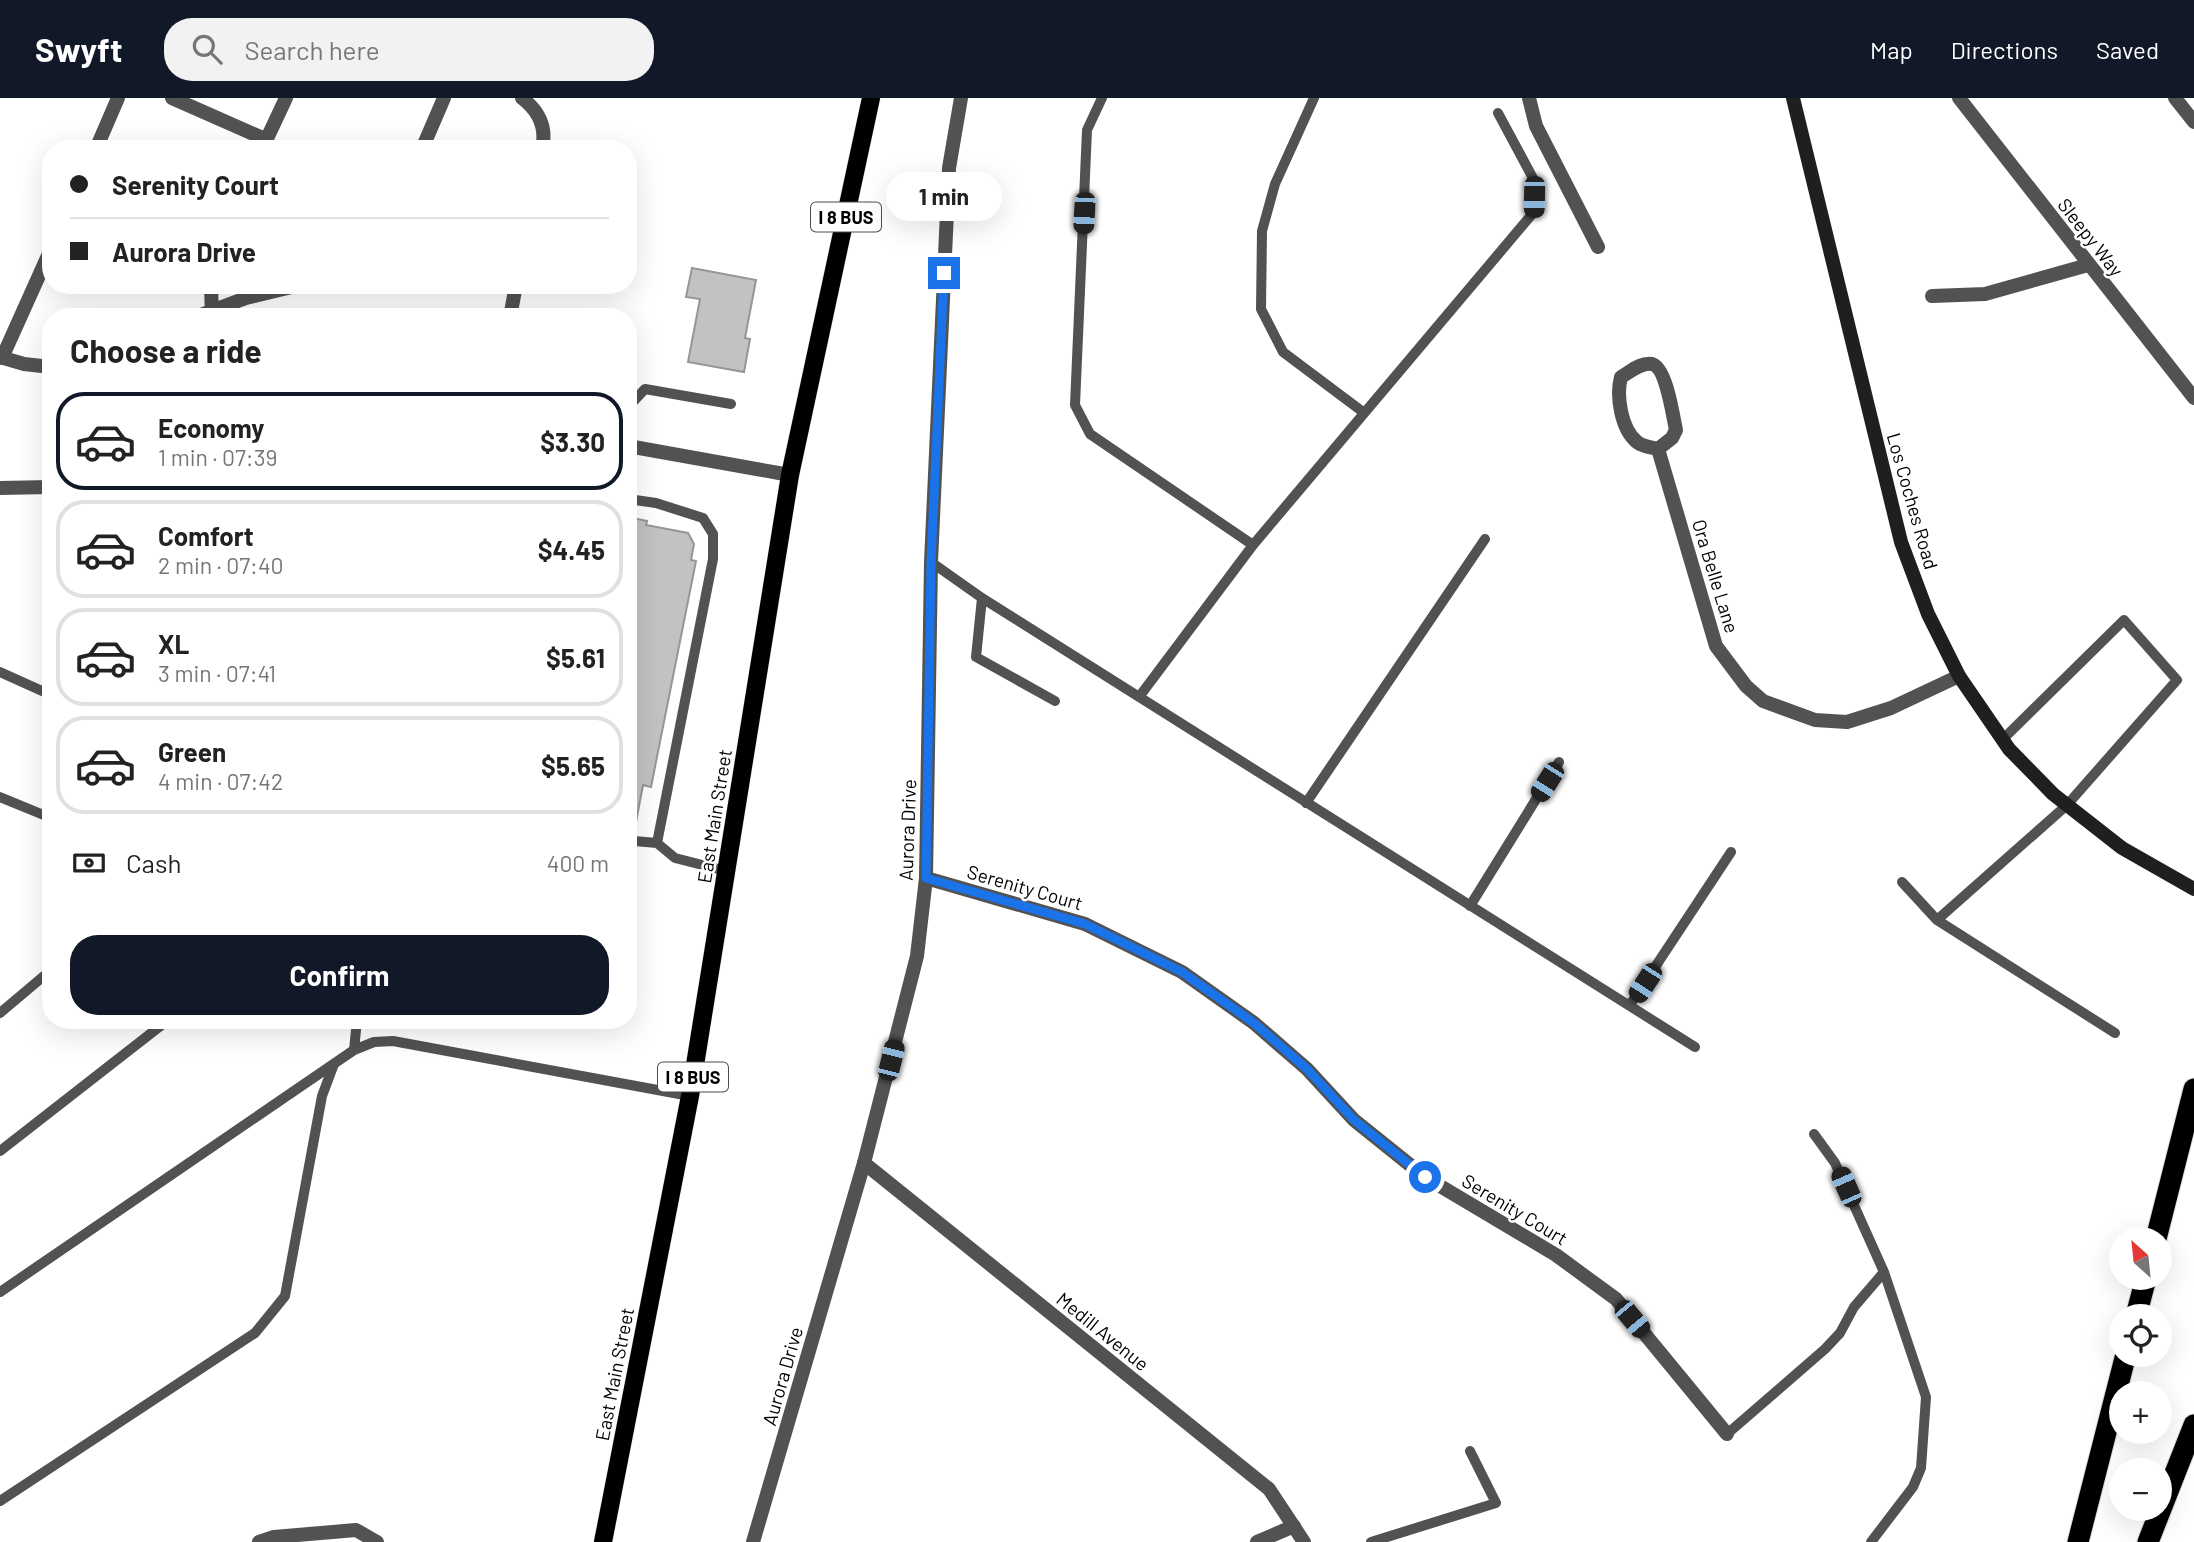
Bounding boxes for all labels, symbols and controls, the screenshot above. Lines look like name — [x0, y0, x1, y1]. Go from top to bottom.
search box — [164, 18, 654, 81]
text: Swyft — [35, 29, 122, 69]
icon: search — [188, 30, 226, 68]
text: Search here — [244, 34, 380, 65]
text: Map — [1870, 35, 1913, 64]
text: Directions — [1951, 35, 2058, 64]
text: Saved — [2096, 35, 2159, 64]
text: Serenity Court — [112, 169, 279, 200]
callout: 1 min — [886, 172, 1002, 220]
car — [1524, 176, 1545, 218]
text: 1 min — [919, 182, 969, 210]
car — [1073, 191, 1096, 235]
street label: Sleepy Way — [2053, 193, 2129, 281]
road number: I 8 BUS — [811, 202, 881, 232]
text: Aurora Drive — [112, 236, 256, 267]
route end — [928, 257, 960, 289]
text: Choose a ride — [70, 331, 262, 369]
icon: car — [74, 410, 137, 473]
text: Economy — [158, 412, 264, 443]
text: $3.30 — [540, 426, 605, 457]
street label: Los Coches Road — [1883, 430, 1943, 572]
text: 1 min · 07:39 — [158, 443, 277, 471]
street label: Ora Belle Lane — [1688, 516, 1744, 636]
icon: car — [74, 518, 137, 581]
text: Comfort — [158, 520, 254, 551]
text: $4.45 — [538, 534, 605, 565]
text: 2 min · 07:40 — [158, 551, 284, 579]
icon: car — [74, 626, 137, 689]
text: XL — [158, 628, 189, 659]
text: $5.61 — [546, 642, 605, 673]
text: 3 min · 07:41 — [158, 659, 276, 687]
icon: car — [74, 734, 137, 797]
text: Green — [158, 736, 226, 767]
street label: East Main Street — [692, 747, 736, 885]
text: $5.65 — [541, 750, 605, 781]
car — [1527, 759, 1568, 805]
text: 4 min · 07:42 — [158, 767, 283, 795]
street label: Aurora Drive — [894, 779, 920, 881]
icon: cash — [70, 844, 108, 882]
text: Cash — [126, 847, 181, 878]
text: 400 m — [547, 849, 609, 877]
street label: Serenity Court — [965, 860, 1085, 914]
button: Confirm — [70, 935, 609, 1015]
car — [1625, 960, 1666, 1006]
car — [876, 1037, 907, 1083]
road number: I 8 BUS — [658, 1062, 728, 1092]
route start — [1409, 1161, 1441, 1193]
car — [1828, 1164, 1865, 1210]
street label: Serenity Court — [1458, 1169, 1572, 1249]
north arrow — [2109, 1227, 2172, 1290]
map controls — [2109, 1227, 2172, 1521]
street label: Medill Avenue — [1052, 1287, 1154, 1375]
car — [1611, 1296, 1654, 1342]
button: locate — [2109, 1304, 2172, 1367]
street label: East Main Street — [590, 1305, 638, 1443]
street label: Aurora Drive — [757, 1324, 807, 1428]
button: + — [2109, 1381, 2172, 1444]
button: − — [2109, 1458, 2172, 1521]

